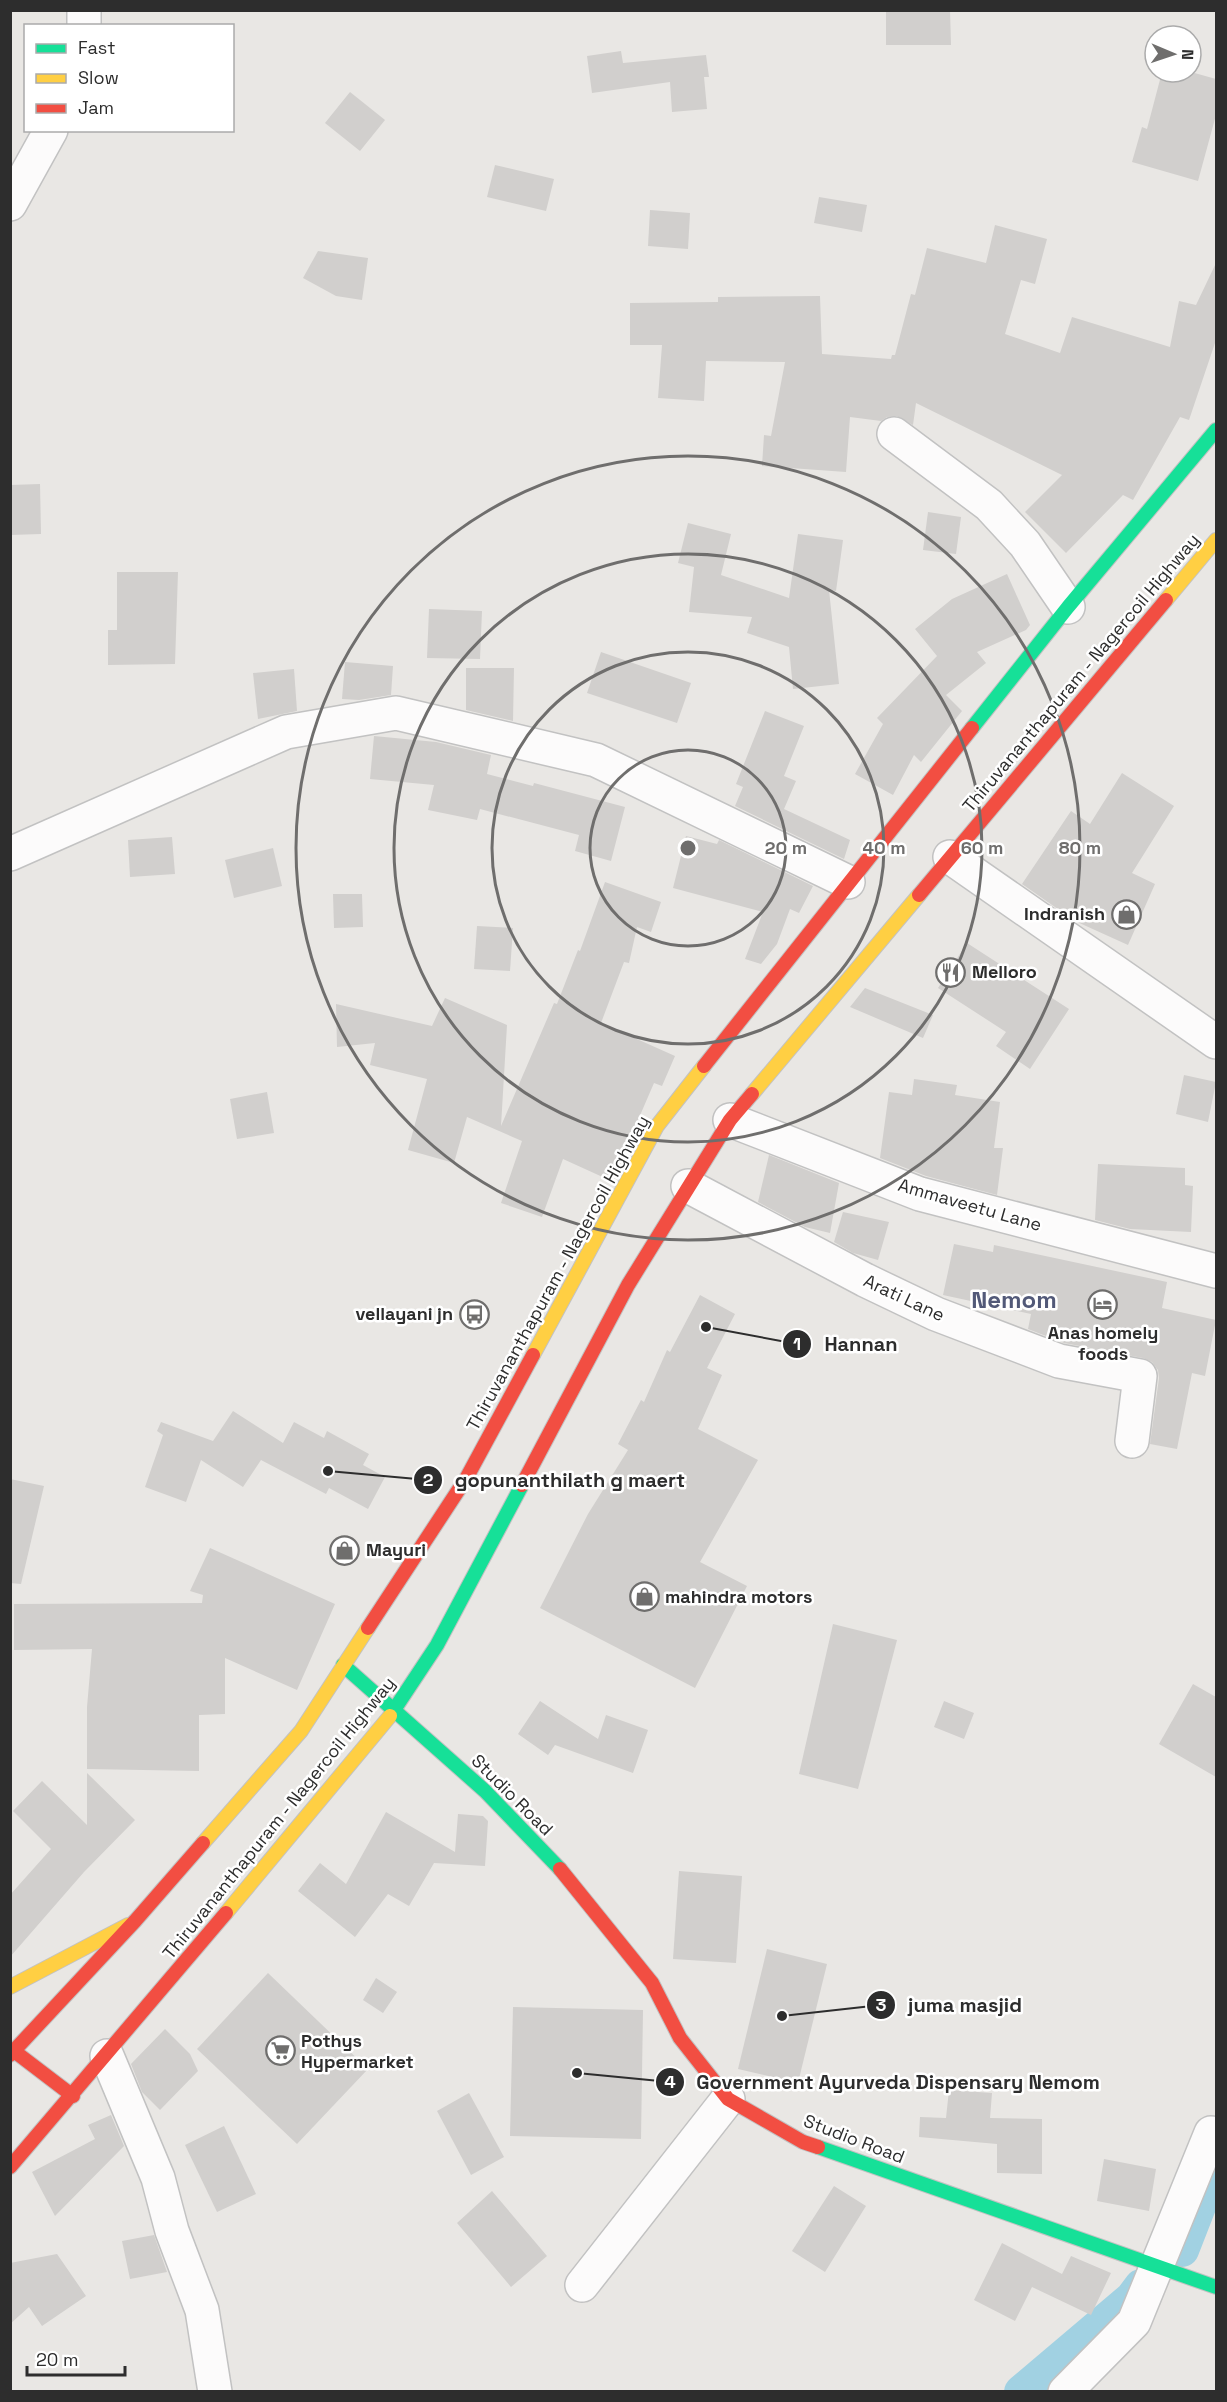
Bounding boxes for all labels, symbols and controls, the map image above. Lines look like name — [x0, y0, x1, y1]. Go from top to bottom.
legend — [24, 24, 234, 132]
north arrow — [1143, 24, 1203, 84]
text: Fast — [78, 36, 115, 59]
text: N — [1177, 49, 1198, 60]
text: Slow — [78, 66, 119, 89]
text: Jam — [78, 96, 114, 119]
street label: Thiruvananthapuram - Nagercoil Highway — [957, 529, 1204, 817]
text: 20 m — [765, 836, 807, 859]
text: 40 m — [862, 836, 906, 859]
text: 60 m — [961, 836, 1003, 859]
text: 80 m — [1059, 836, 1101, 859]
centre of rings — [678, 838, 698, 858]
shop icon: Indranish — [1110, 898, 1142, 930]
place label: Indranish — [1024, 902, 1105, 925]
restaurant icon: Melloro — [935, 956, 967, 988]
place label: Melloro — [972, 960, 1037, 983]
street label: Thiruvananthapuram - Nagercoil Highway — [461, 1111, 654, 1434]
street label: Ammaveetu Lane — [896, 1173, 1045, 1236]
street label: Arati Lane — [860, 1269, 948, 1326]
district label: Nemom — [971, 1284, 1057, 1315]
hotel icon: Anas homely foods — [1087, 1288, 1119, 1320]
bus stop icon: vellayani jn — [458, 1298, 490, 1330]
place label: vellayani jn — [355, 1302, 453, 1325]
place label: Anas homely foods — [1048, 1321, 1158, 1365]
callout: Hannan — [782, 1325, 909, 1363]
text: Hannan — [824, 1331, 898, 1357]
text: 1 — [793, 1332, 801, 1355]
callout: gopunanthilath g maert — [413, 1461, 697, 1499]
text: gopunanthilath g maert — [455, 1467, 685, 1493]
text: 2 — [423, 1468, 434, 1491]
shop icon: Mayuri — [329, 1534, 361, 1566]
place label: Mayuri — [366, 1538, 426, 1561]
shop icon: mahindra motors — [628, 1581, 660, 1613]
place label: mahindra motors — [665, 1585, 812, 1608]
street label: Thiruvananthapuram - Nagercoil Highway — [157, 1672, 400, 1964]
street label: Studio Road — [467, 1749, 558, 1840]
callout: juma masjid — [866, 1986, 1034, 2024]
text: juma masjid — [907, 1992, 1022, 2018]
text: 3 — [876, 1993, 887, 2016]
place label: Pothys Hypermarket — [301, 2029, 414, 2073]
supermarket icon: Pothys Hypermarket — [264, 2035, 296, 2067]
callout: Government Ayurveda Dispensary Nemom — [655, 2063, 1112, 2101]
text: Government Ayurveda Dispensary Nemom — [696, 2069, 1100, 2095]
text: 4 — [664, 2070, 676, 2093]
street label: Studio Road — [800, 2109, 908, 2168]
scale bar — [27, 2339, 124, 2377]
text: 20 m — [36, 2348, 79, 2371]

